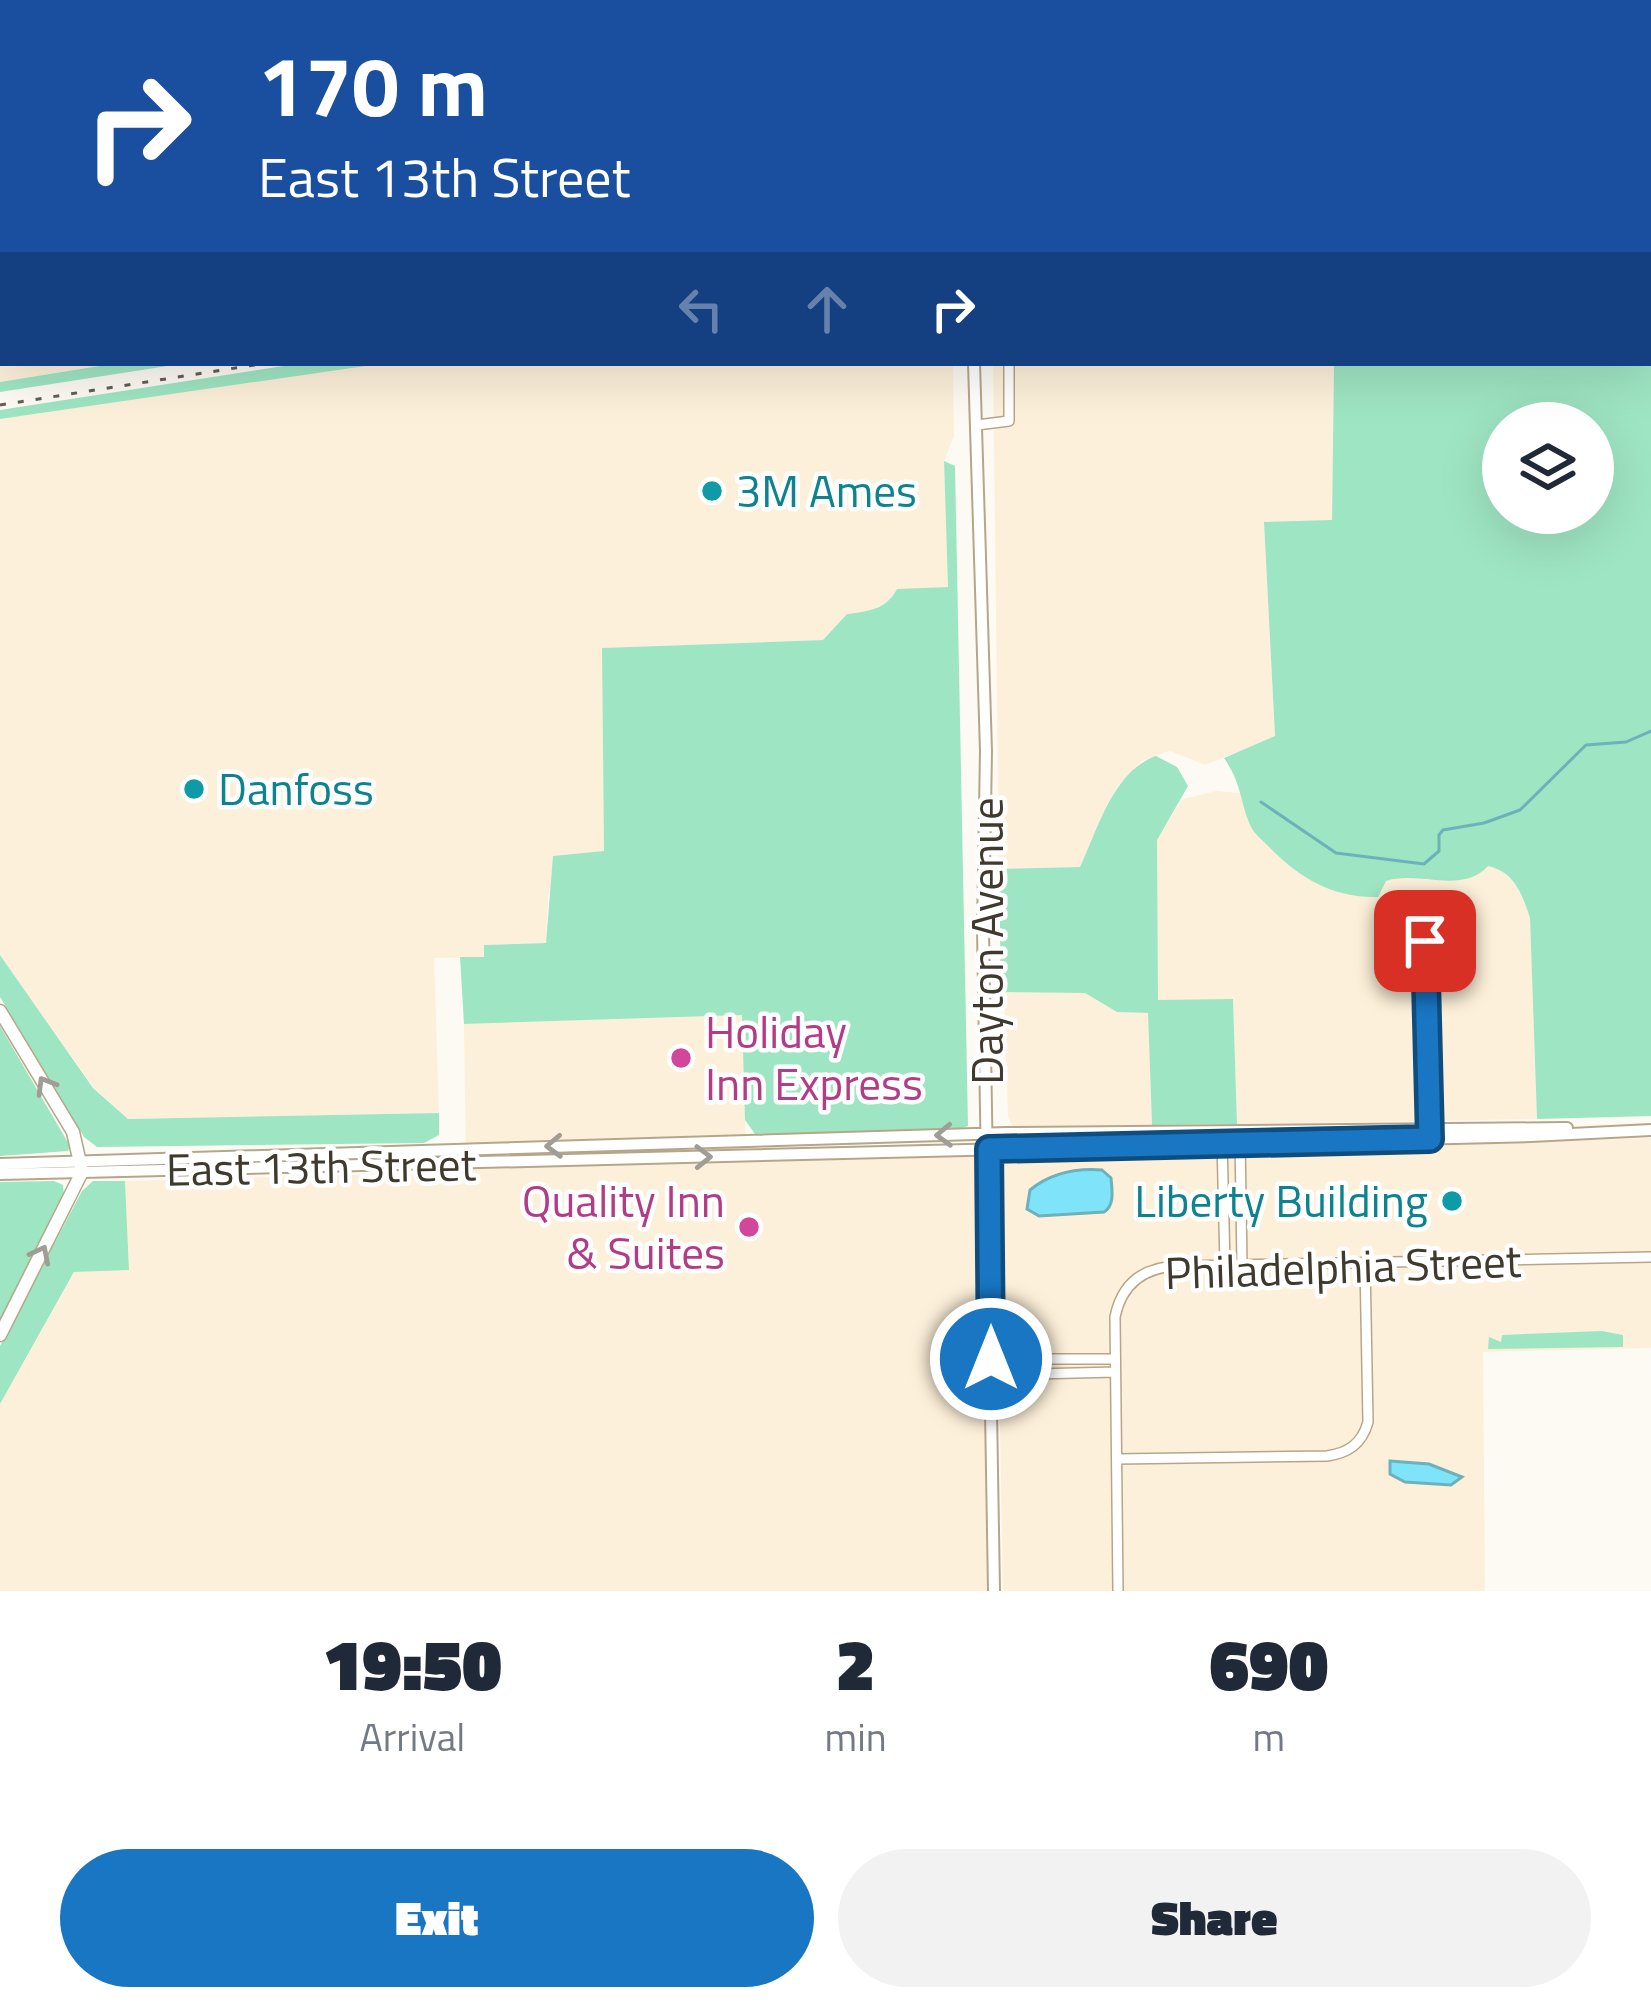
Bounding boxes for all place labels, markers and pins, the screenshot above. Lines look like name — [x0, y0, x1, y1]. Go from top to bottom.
place label: 3M Ames — [736, 456, 917, 524]
marker: 3M Ames — [699, 478, 725, 504]
place label: Danfoss — [218, 754, 374, 822]
marker: Danfoss — [181, 776, 207, 802]
pin — [1374, 890, 1476, 992]
place label: Holiday Inn Express — [705, 997, 923, 1117]
marker: Holiday Inn Express — [668, 1045, 694, 1071]
place label: Quality Inn & Suites — [522, 1166, 725, 1286]
place label: Liberty Building — [1134, 1166, 1428, 1234]
marker: Liberty Building — [1439, 1188, 1465, 1214]
marker: Quality Inn & Suites — [736, 1214, 762, 1240]

